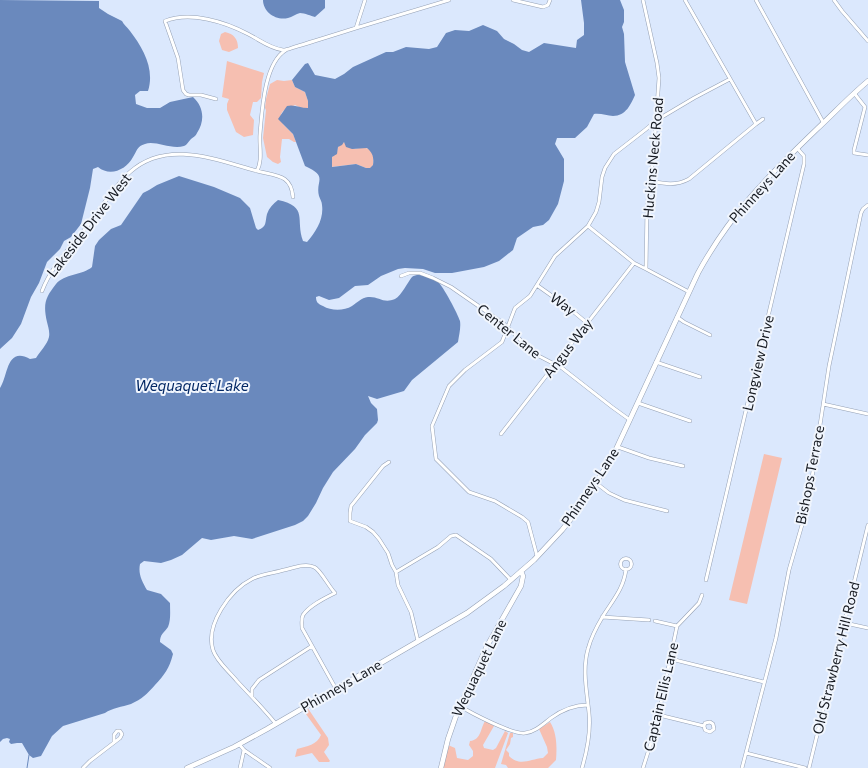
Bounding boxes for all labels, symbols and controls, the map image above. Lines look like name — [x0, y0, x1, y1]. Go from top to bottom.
street label: Huckins Neck Road — [639, 97, 666, 219]
street label: Phinneys Lane — [725, 147, 798, 226]
street label: Lakeside Drive West — [43, 169, 135, 280]
street label: Way — [547, 289, 580, 319]
street label: Center Lane — [474, 300, 545, 361]
street label: Longview Drive — [738, 313, 777, 412]
street label: Angus Way — [539, 315, 596, 381]
water label: Wequaquet Lake — [135, 376, 249, 394]
street label: Bishops Terrace — [792, 424, 827, 526]
street label: Phinneys Lane — [557, 444, 622, 529]
street label: Old Strawberry Hill Road — [808, 580, 863, 736]
street label: Wequaquet Lane — [448, 616, 510, 719]
street label: Captain Ellis Lane — [640, 641, 681, 753]
street label: Phinneys Lane — [297, 656, 384, 716]

